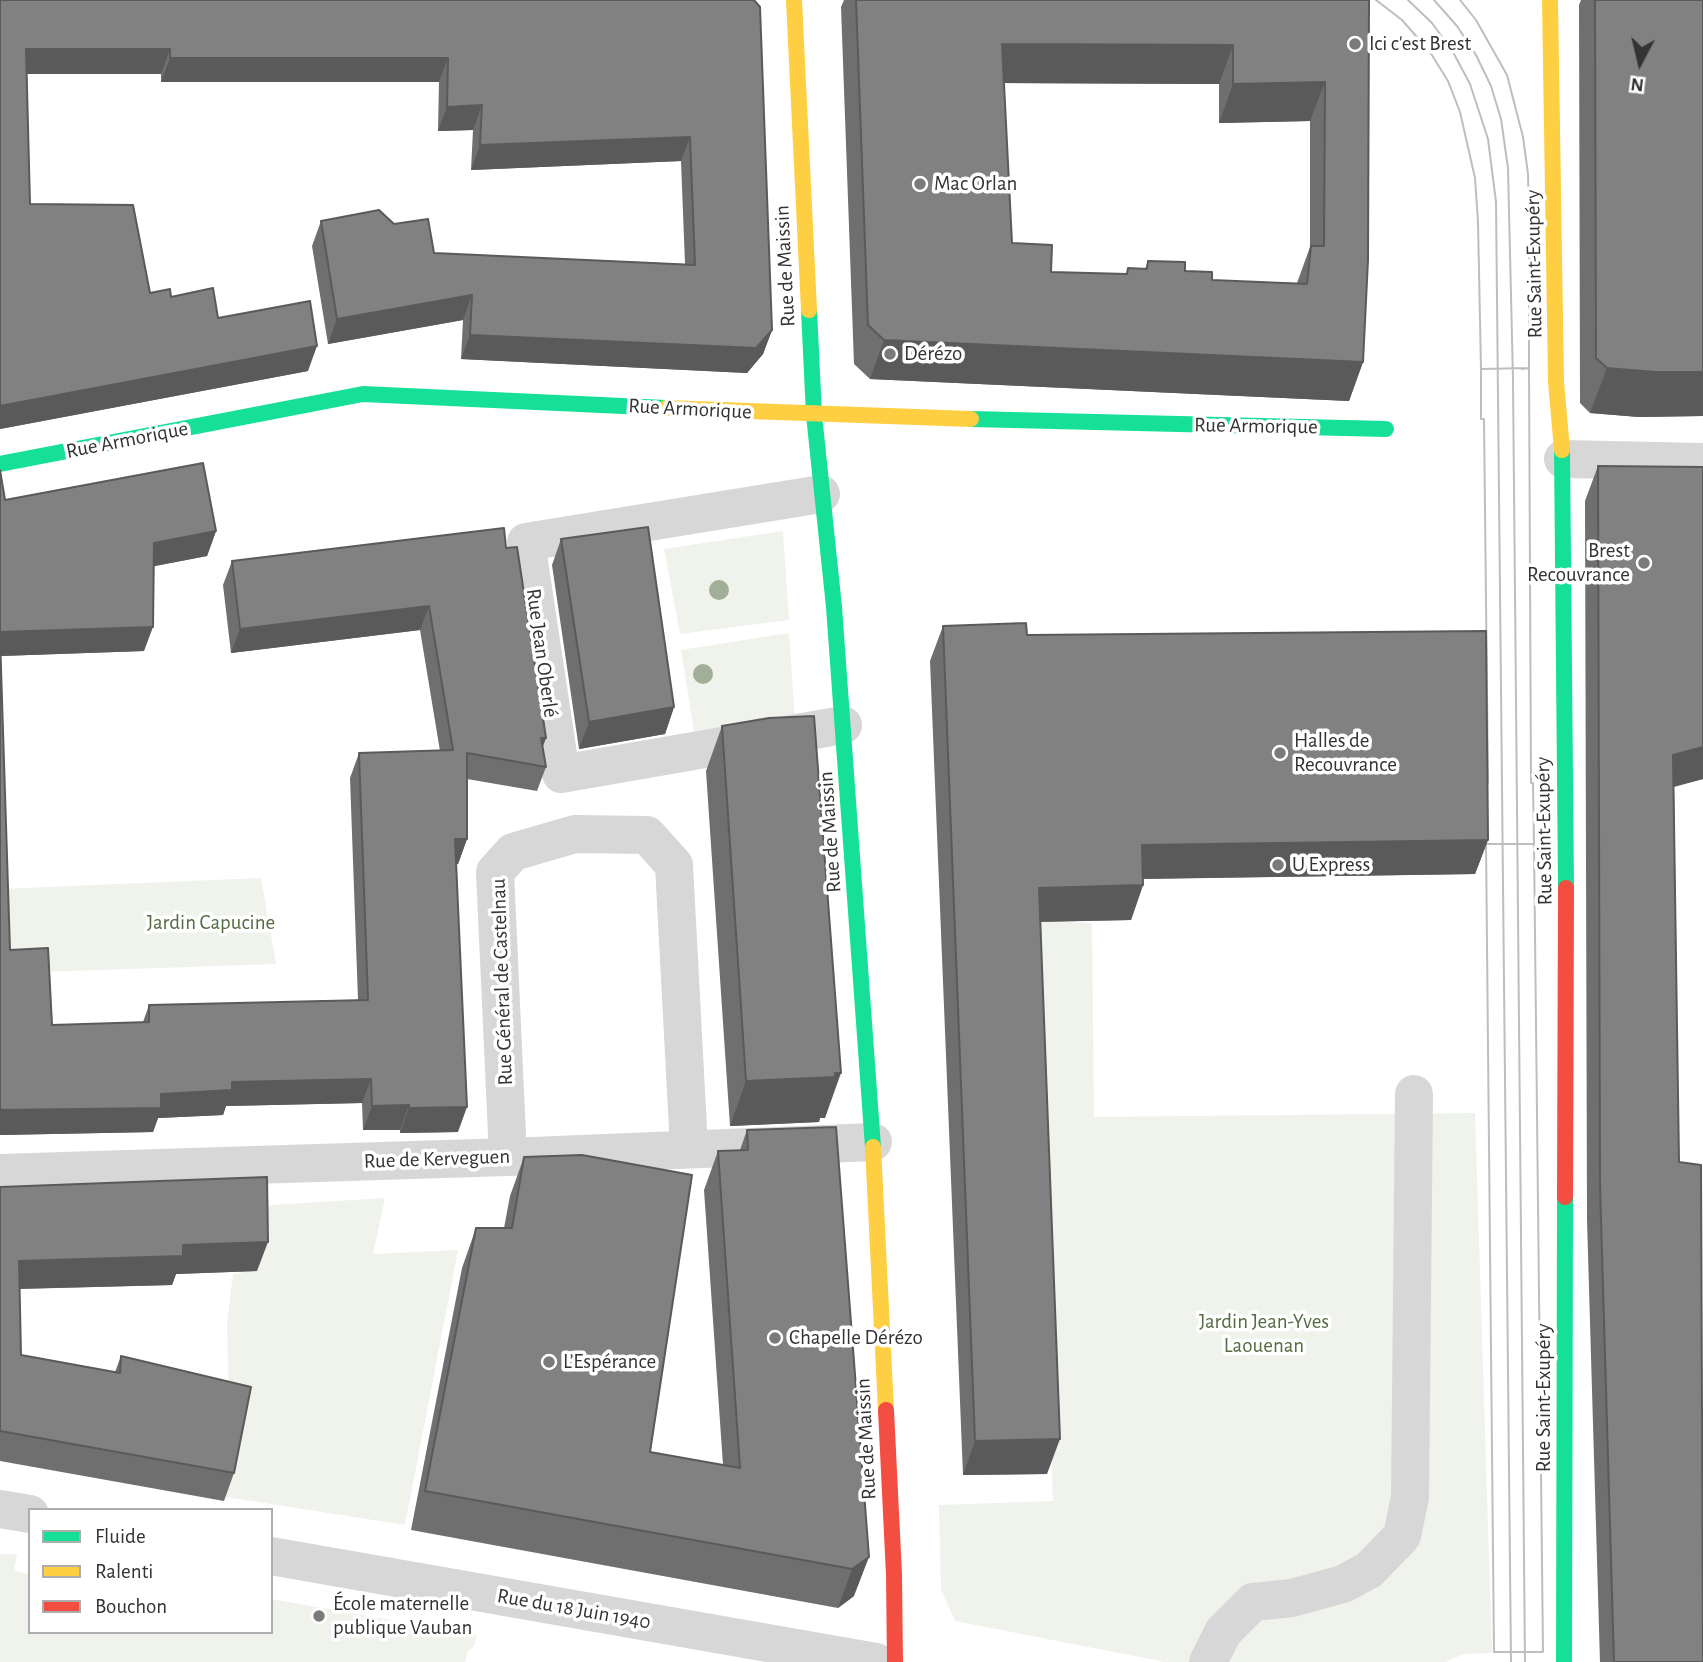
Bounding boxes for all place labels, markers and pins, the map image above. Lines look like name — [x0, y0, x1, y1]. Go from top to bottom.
place label: Ici c'est Brest — [1369, 31, 1471, 57]
marker: Ici c'est Brest — [1347, 36, 1363, 52]
place label: Mac Orlan — [934, 171, 1017, 197]
marker: Mac Orlan — [912, 176, 928, 192]
place label: Dérézo — [904, 341, 962, 367]
marker: Dérézo — [882, 346, 898, 362]
place label: Brest Recouvrance — [1527, 538, 1630, 588]
marker: Brest Recouvrance — [1636, 555, 1652, 571]
place label: Halles de Recouvrance — [1294, 728, 1397, 778]
marker: Halles de Recouvrance — [1272, 745, 1288, 761]
place label: U Express — [1292, 852, 1370, 878]
marker: U Express — [1270, 857, 1286, 873]
place label: Chapelle Dérézo — [789, 1325, 923, 1351]
marker: Chapelle Dérézo — [767, 1330, 783, 1346]
place label: L’Espérance — [563, 1349, 656, 1375]
marker: L’Espérance — [541, 1354, 557, 1370]
place label: École maternelle publique Vauban — [333, 1591, 472, 1641]
marker: École maternelle publique Vauban — [311, 1608, 327, 1624]

